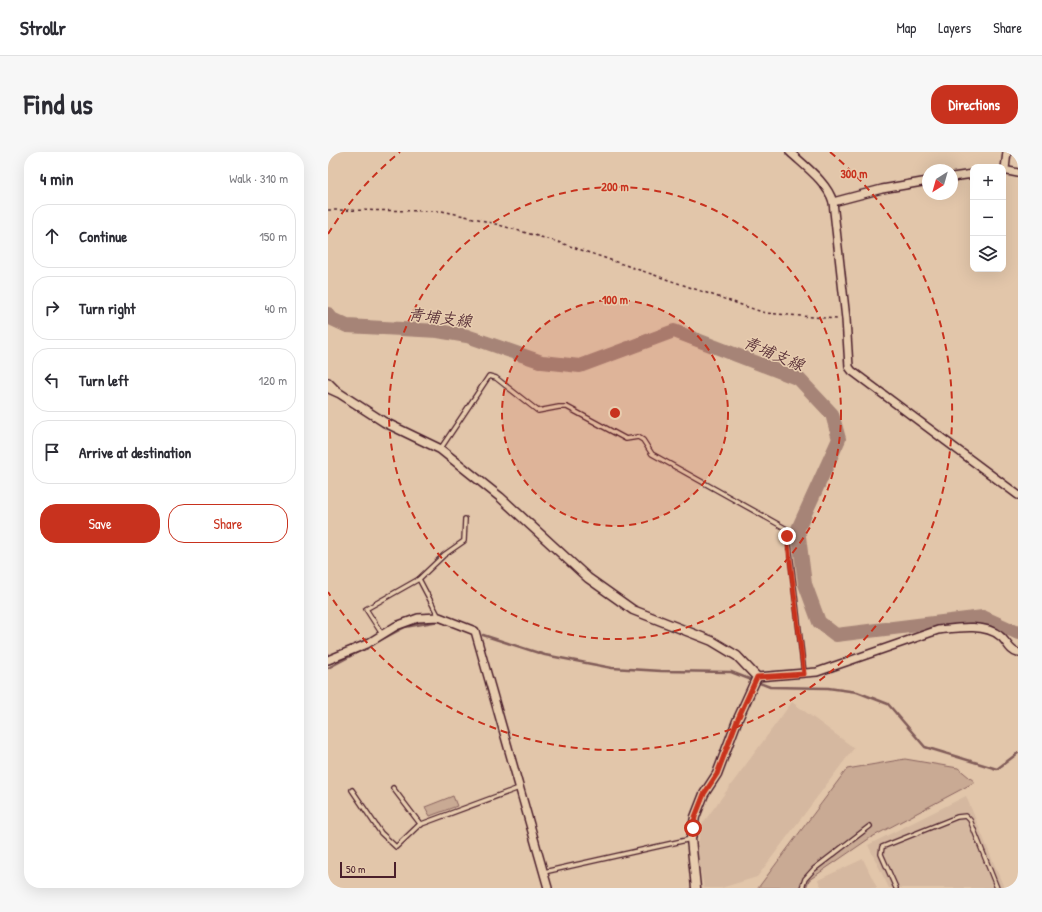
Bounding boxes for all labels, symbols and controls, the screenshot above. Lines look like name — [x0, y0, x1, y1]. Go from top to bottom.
text: Strollr — [20, 15, 66, 41]
text: Map — [896, 18, 916, 37]
text: Layers — [938, 18, 971, 37]
text: Share — [993, 18, 1022, 37]
text: Find us — [24, 85, 93, 123]
button: Directions — [931, 85, 1018, 124]
north arrow — [922, 164, 958, 200]
map controls — [970, 164, 1006, 272]
button: + — [970, 164, 1006, 200]
text: 300 m — [840, 165, 868, 182]
text: 4 min — [40, 167, 73, 190]
text: Walk · 310 m — [229, 169, 288, 187]
text: 200 m — [601, 178, 629, 195]
button: − — [970, 200, 1006, 236]
icon: ahead — [41, 225, 63, 247]
text: Continue — [79, 226, 127, 247]
text: 150 m — [259, 227, 287, 245]
button: layers — [970, 236, 1006, 272]
text: 100 m — [602, 291, 628, 308]
icon: right — [41, 297, 63, 319]
text: Turn right — [79, 298, 135, 319]
text: 40 m — [264, 299, 287, 317]
water label: 青埔支線 — [407, 302, 474, 332]
water label: 青埔支線 — [740, 330, 809, 376]
icon: left — [41, 369, 63, 391]
text: Turn left — [79, 370, 129, 391]
text: 120 m — [259, 371, 287, 389]
centre of rings — [608, 406, 622, 420]
icon: arrive — [41, 441, 63, 463]
text: Arrive at destination — [79, 442, 191, 463]
button: Save — [40, 504, 160, 543]
button: Share — [168, 504, 288, 543]
route end — [778, 527, 796, 545]
route start — [684, 819, 702, 837]
scale bar — [340, 860, 396, 879]
text: 50 m — [346, 862, 366, 876]

